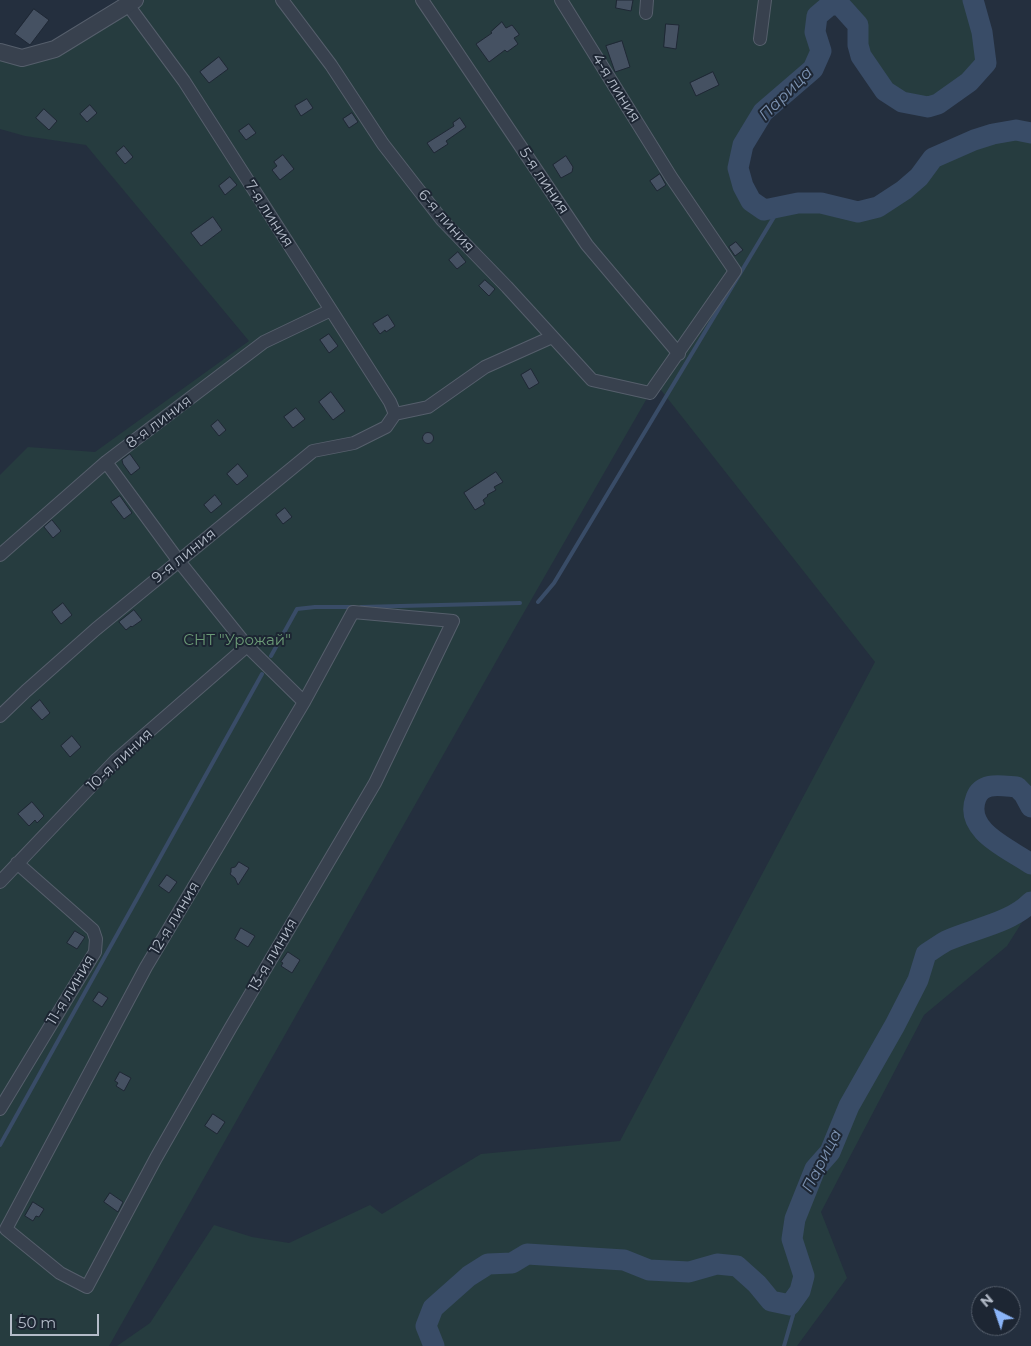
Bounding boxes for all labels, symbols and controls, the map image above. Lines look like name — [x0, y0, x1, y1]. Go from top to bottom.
street label: 4-я линия — [588, 50, 644, 126]
water label: Парица — [755, 63, 817, 125]
street label: 5-я линия — [515, 144, 573, 218]
street label: 7-я линия — [241, 177, 297, 251]
street label: 6-я линия — [414, 186, 478, 256]
street label: 8-я линия — [123, 392, 195, 452]
street label: 9-я линия — [148, 525, 220, 587]
park label: СНТ "Урожай" — [183, 632, 291, 650]
street label: 10-я линия — [83, 725, 157, 795]
street label: 12-я линия — [146, 878, 204, 958]
street label: 13-я линия — [245, 915, 301, 995]
street label: 11-я линия — [43, 952, 99, 1028]
water label: Парица — [798, 1126, 846, 1196]
north arrow — [971, 1286, 1021, 1336]
text: N — [977, 1290, 997, 1311]
scale bar — [12, 1304, 101, 1336]
text: 50 m — [18, 1313, 56, 1332]

